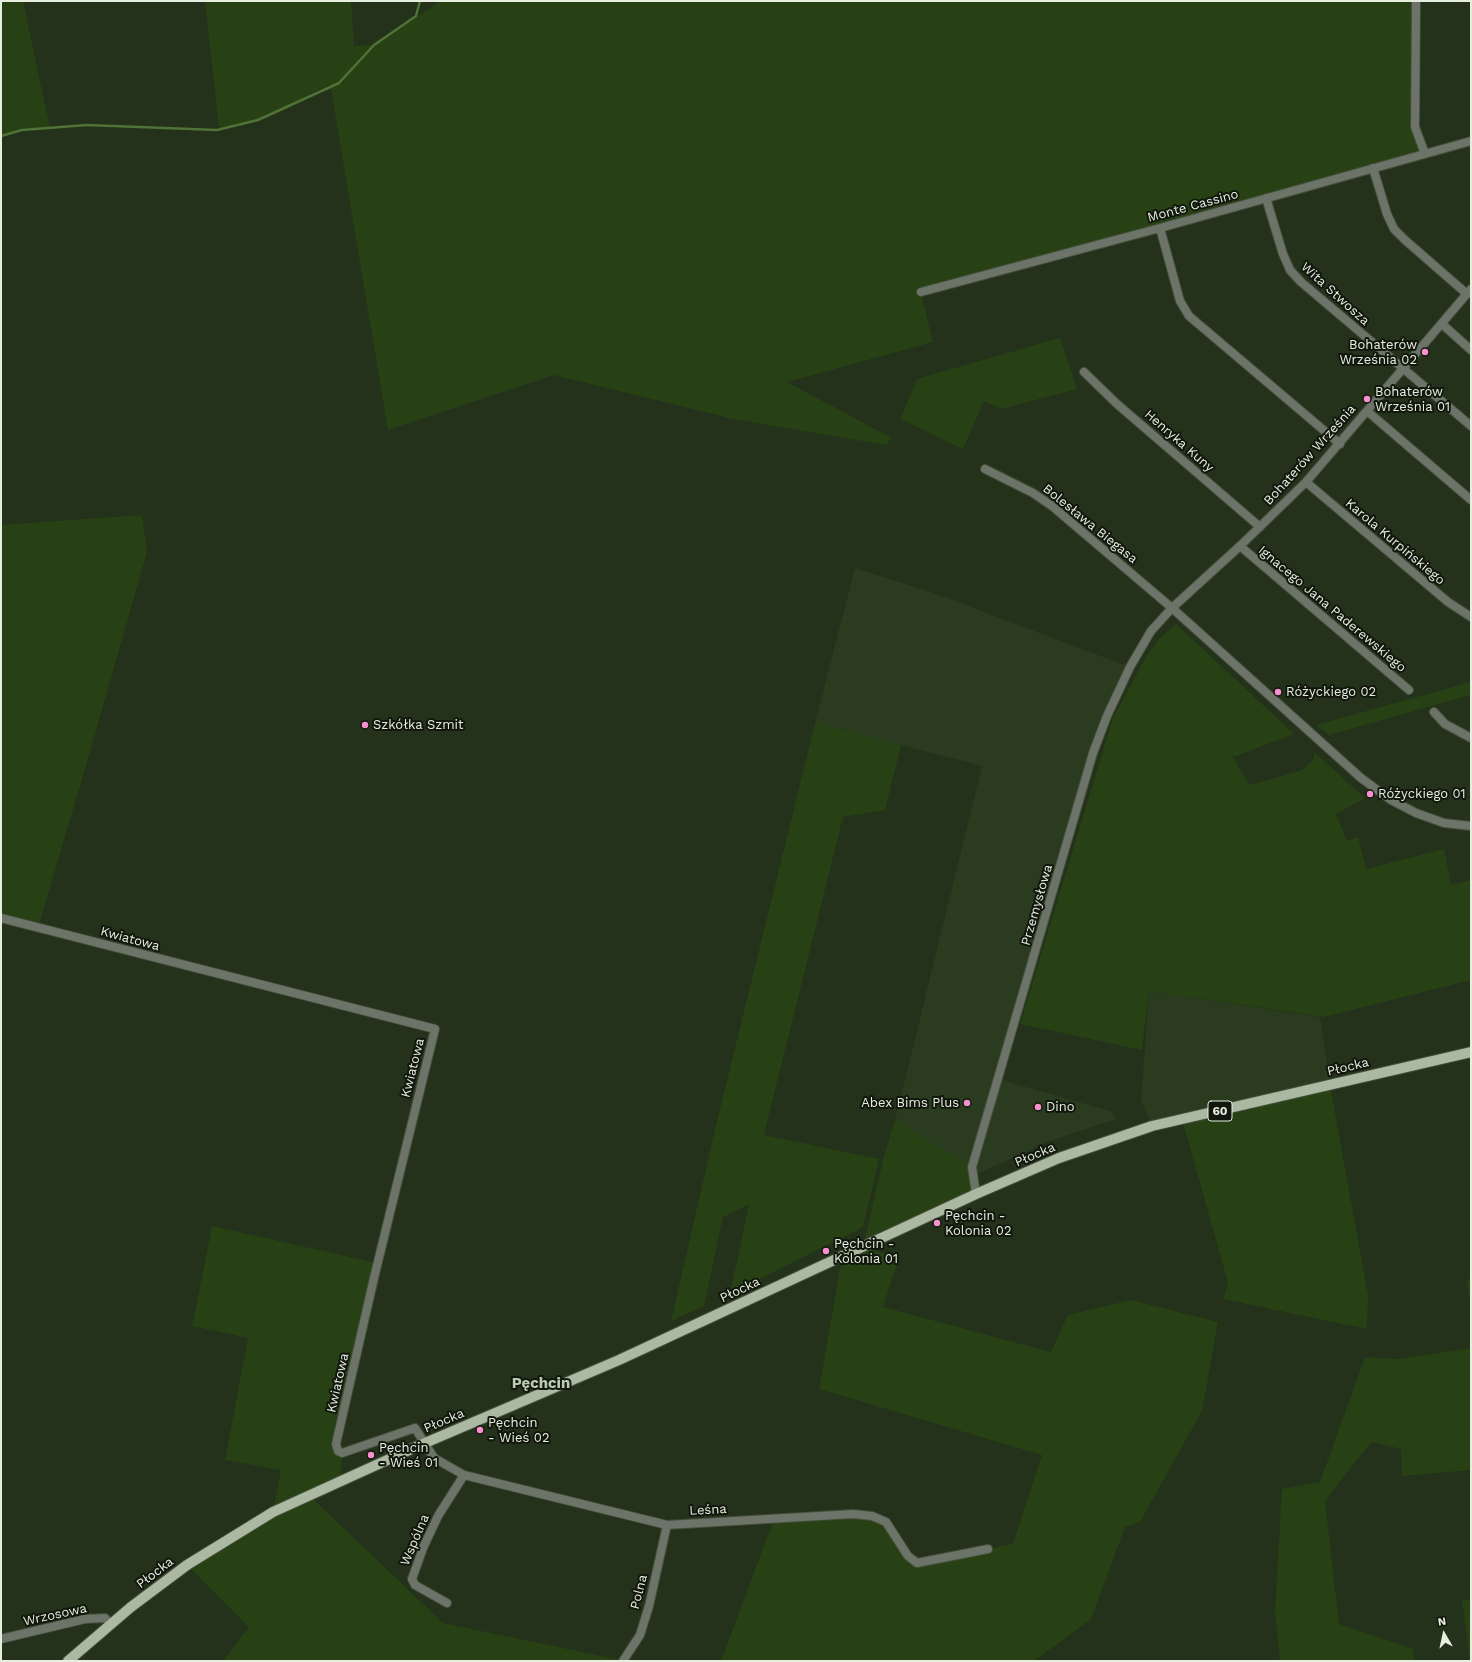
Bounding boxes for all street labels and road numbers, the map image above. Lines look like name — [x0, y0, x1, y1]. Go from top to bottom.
street label: Monte Cassino — [1146, 186, 1240, 226]
street label: Wita Stwosza — [1298, 259, 1372, 329]
street label: Bohaterów Września — [1261, 402, 1359, 508]
street label: Henryka Kuny — [1141, 407, 1217, 475]
street label: Bolesława Biegasa — [1040, 481, 1140, 567]
street label: Karola Kurpińskiego — [1342, 496, 1448, 588]
street label: Ignacego Jana Paderewskiego — [1255, 543, 1409, 675]
street label: Przemysłowa — [1018, 863, 1056, 947]
street label: Kwiatowa — [99, 924, 161, 954]
street label: Kwiatowa — [398, 1037, 428, 1099]
street label: Płocka — [1326, 1055, 1370, 1079]
road number: 60 — [1208, 1101, 1232, 1121]
street label: Płocka — [1012, 1140, 1058, 1170]
street label: Płocka — [718, 1274, 762, 1306]
street label: Kwiatowa — [324, 1352, 352, 1414]
street label: Płocka — [421, 1406, 467, 1436]
street label: Leśna — [689, 1501, 727, 1519]
street label: Wspólna — [397, 1512, 433, 1568]
street label: Płocka — [133, 1554, 177, 1592]
street label: Polna — [627, 1573, 651, 1611]
street label: Wrzosowa — [22, 1601, 88, 1629]

